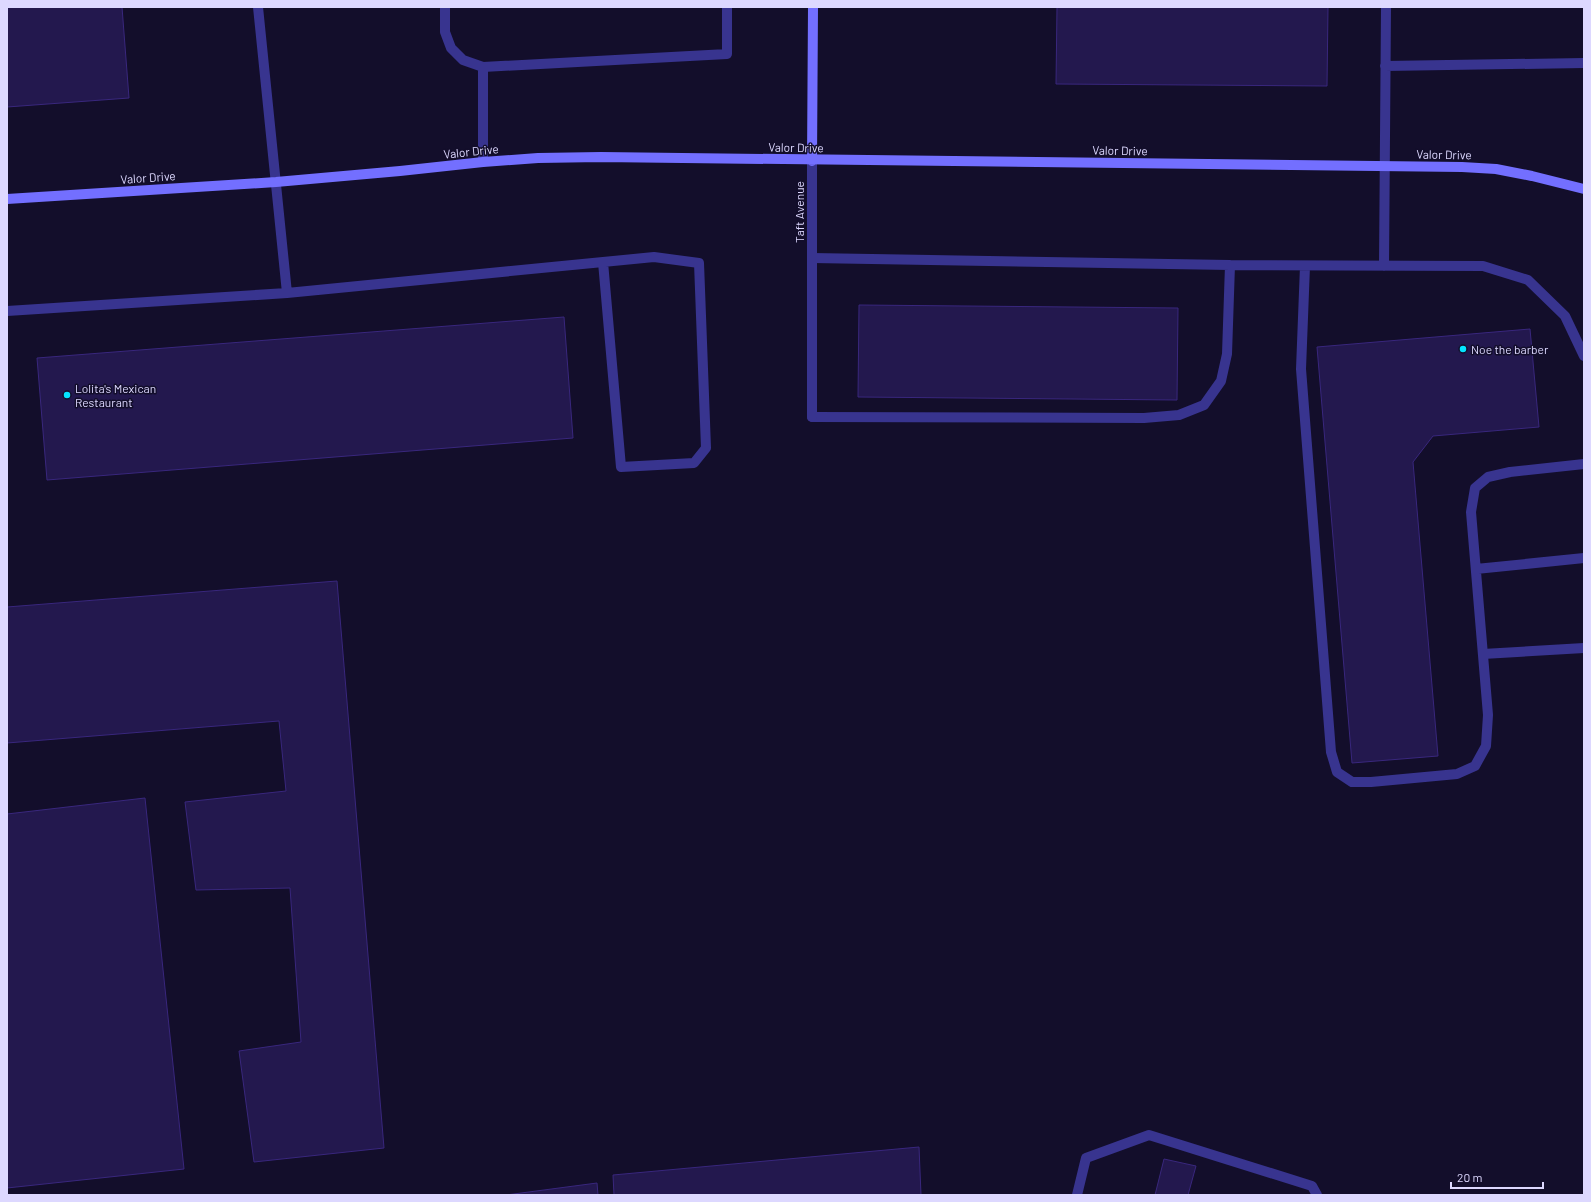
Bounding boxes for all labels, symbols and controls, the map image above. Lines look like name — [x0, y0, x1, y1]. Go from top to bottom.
street label: Valor Drive — [768, 140, 824, 154]
street label: Valor Drive — [443, 141, 499, 161]
street label: Valor Drive — [1092, 143, 1148, 157]
street label: Valor Drive — [1416, 147, 1472, 161]
street label: Valor Drive — [120, 168, 176, 186]
street label: Taft Avenue — [792, 181, 806, 243]
place label: Noe the barber — [1471, 342, 1549, 356]
marker: Noe the barber — [1458, 344, 1468, 354]
place label: Lolita's Mexican Restaurant — [75, 381, 156, 409]
marker: Lolita's Mexican Restaurant — [62, 390, 72, 400]
scale bar — [1451, 1164, 1543, 1190]
text: 20 m — [1457, 1170, 1483, 1184]

